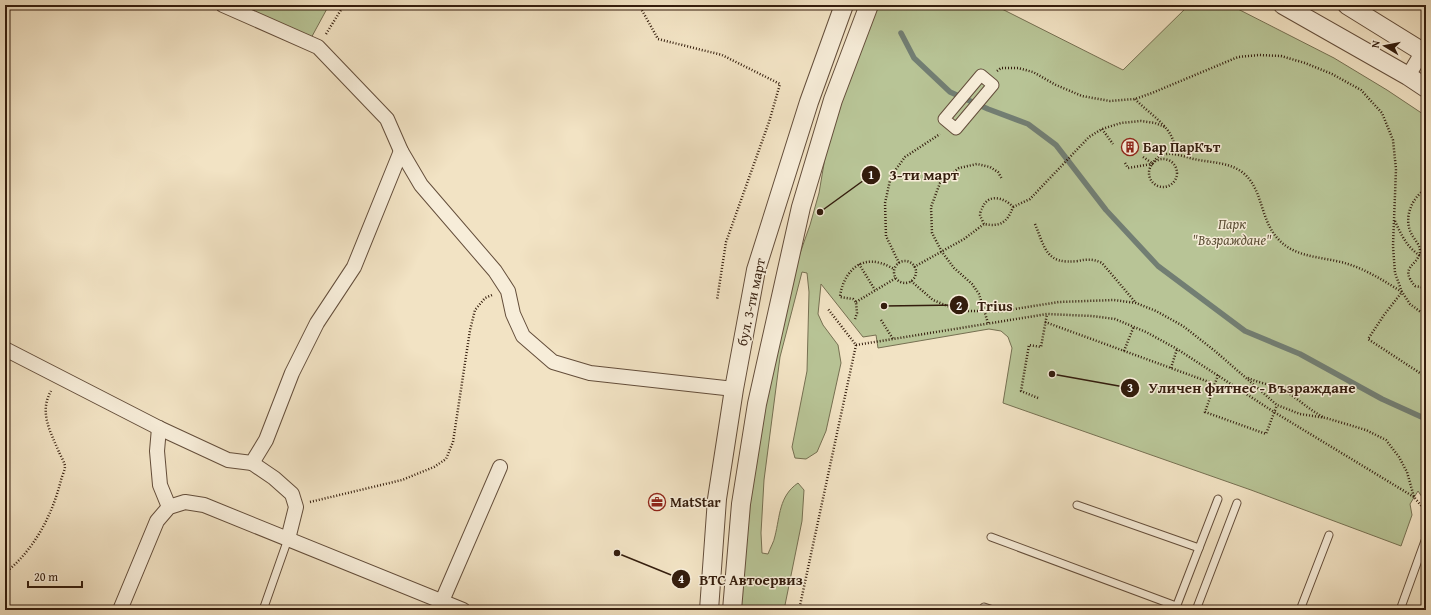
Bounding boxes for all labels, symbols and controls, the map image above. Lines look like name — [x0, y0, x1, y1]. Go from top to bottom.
north arrow — [1365, 26, 1405, 66]
text: N — [1367, 39, 1384, 49]
building icon: Бар ПарКът — [1120, 137, 1140, 157]
place label: Бар ПарКът — [1143, 137, 1221, 157]
callout: 3-ти март — [861, 161, 966, 188]
text: 3-ти март — [889, 164, 960, 185]
text: 1 — [868, 166, 874, 183]
park label: Парк "Възраждане" — [1192, 214, 1272, 250]
street label: бул. 3-ти март — [732, 256, 770, 348]
callout: Trius — [949, 292, 1020, 319]
text: Trius — [977, 295, 1013, 316]
text: 2 — [956, 297, 962, 314]
callout: Уличен фитнес - Възраждане — [1120, 374, 1364, 401]
text: Уличен фитнес - Възраждане — [1148, 377, 1356, 398]
text: 3 — [1127, 379, 1133, 396]
office icon: MatStar — [647, 492, 667, 512]
place label: MatStar — [670, 492, 721, 512]
scale bar — [28, 563, 82, 589]
callout: ВТС Автоервиз — [671, 566, 811, 593]
text: 20 m — [34, 568, 58, 585]
text: ВТС Автоервиз — [699, 569, 803, 590]
text: 4 — [678, 570, 684, 587]

